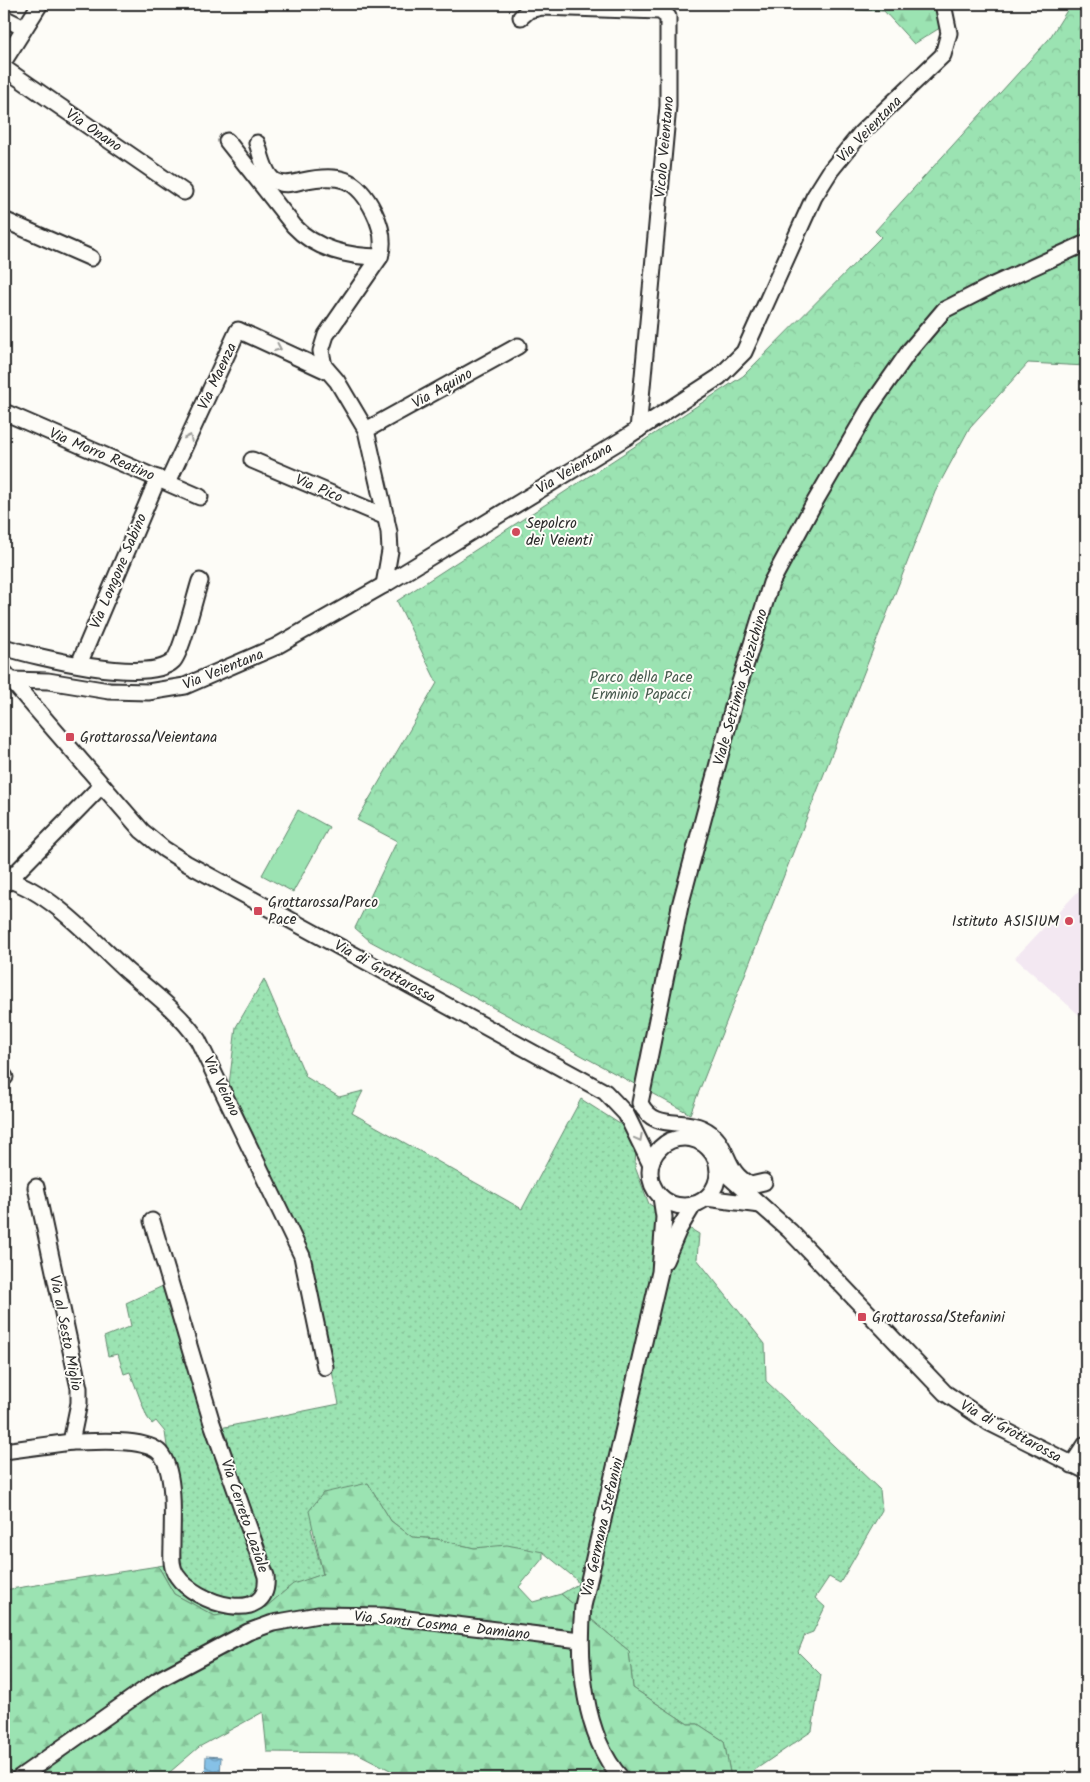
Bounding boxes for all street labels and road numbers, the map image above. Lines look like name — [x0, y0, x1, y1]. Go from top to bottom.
street label: Via Veientana — [831, 91, 908, 169]
street label: Vicolo Veientano — [649, 95, 681, 199]
street label: Via Onano — [60, 103, 127, 159]
street label: Via Maenza — [192, 339, 244, 414]
street label: Via Aquino — [408, 362, 478, 415]
street label: Via Morro Reatino — [45, 422, 158, 488]
street label: Via Veientana — [532, 437, 617, 501]
street label: Via Pico — [291, 468, 346, 510]
street label: Via Longone Sabino — [84, 510, 154, 633]
street label: Viale Settimia Spizzichino — [707, 606, 775, 768]
street label: Via Veientana — [179, 643, 268, 697]
street label: Via di Grottarossa — [329, 934, 440, 1010]
street label: Via Veiano — [196, 1052, 246, 1121]
street label: Via al Sesto Miglio — [42, 1273, 88, 1393]
street label: Via di Grottarossa — [955, 1394, 1066, 1470]
street label: Via Germana Stefanini — [575, 1454, 631, 1599]
street label: Via Cerreto Laziale — [213, 1456, 275, 1576]
street label: Via Santi Cosma e Damiano — [353, 1605, 531, 1647]

